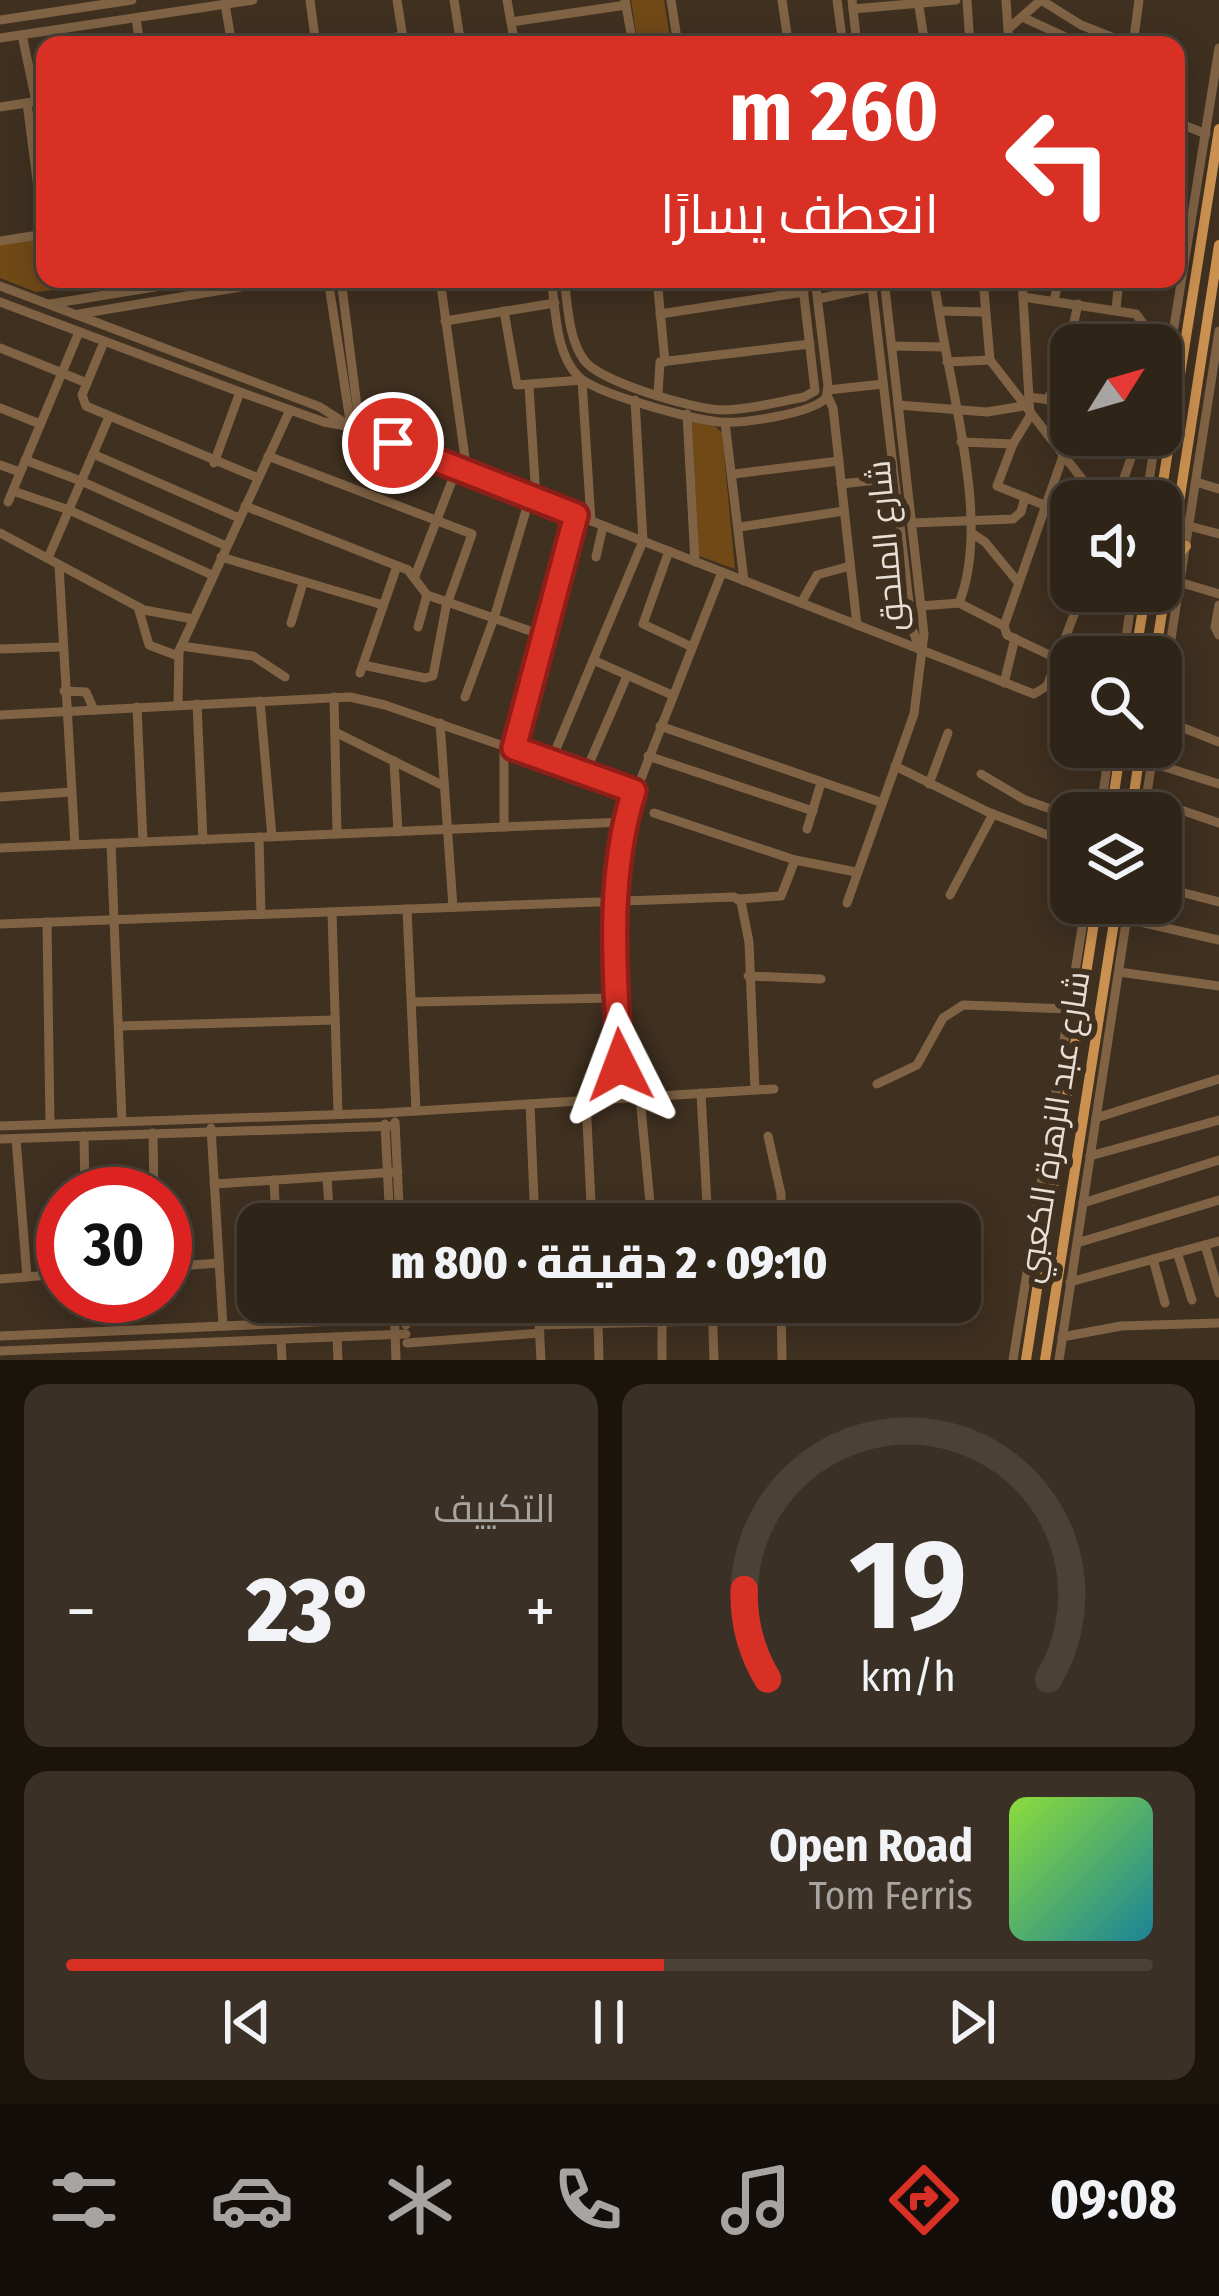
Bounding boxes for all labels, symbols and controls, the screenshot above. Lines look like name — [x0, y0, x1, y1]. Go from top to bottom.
text: 260 m — [729, 61, 939, 162]
icon: left — [981, 84, 1137, 240]
text: انعطف يسارًا — [660, 183, 939, 247]
north arrow — [1050, 324, 1182, 456]
map controls — [1050, 324, 1182, 924]
pin — [342, 392, 444, 494]
icon: arrive — [360, 410, 426, 476]
street label: شارع الملحق — [859, 459, 915, 633]
button: sound — [1050, 480, 1182, 612]
button: search — [1050, 636, 1182, 768]
button: layers — [1050, 792, 1182, 924]
street label: شارع عبد الزهرة الكعبي — [1010, 968, 1103, 1286]
position arrow — [557, 1002, 683, 1128]
speed limit sign: 30 — [36, 1167, 192, 1323]
text: 09:10 · 2 دقيقة · 800 m — [391, 1236, 827, 1290]
text: التكييف — [433, 1486, 556, 1532]
text: 19 — [850, 1511, 967, 1661]
text: 23° — [247, 1557, 374, 1665]
text: − — [66, 1572, 96, 1651]
text: + — [525, 1572, 555, 1651]
text: km/h — [860, 1650, 956, 1701]
text: Open Road — [769, 1819, 973, 1873]
text: Tom Ferris — [809, 1873, 973, 1919]
icon: previous — [214, 1989, 280, 2055]
icon: pause — [576, 1989, 642, 2055]
icon: next — [939, 1989, 1005, 2055]
icon: filters — [42, 2158, 126, 2242]
icon: car — [210, 2158, 294, 2242]
icon: climate — [378, 2158, 462, 2242]
icon: phone — [546, 2158, 630, 2242]
icon: music — [714, 2158, 798, 2242]
icon: directions — [882, 2158, 966, 2242]
text: 09:08 — [1050, 2168, 1177, 2232]

